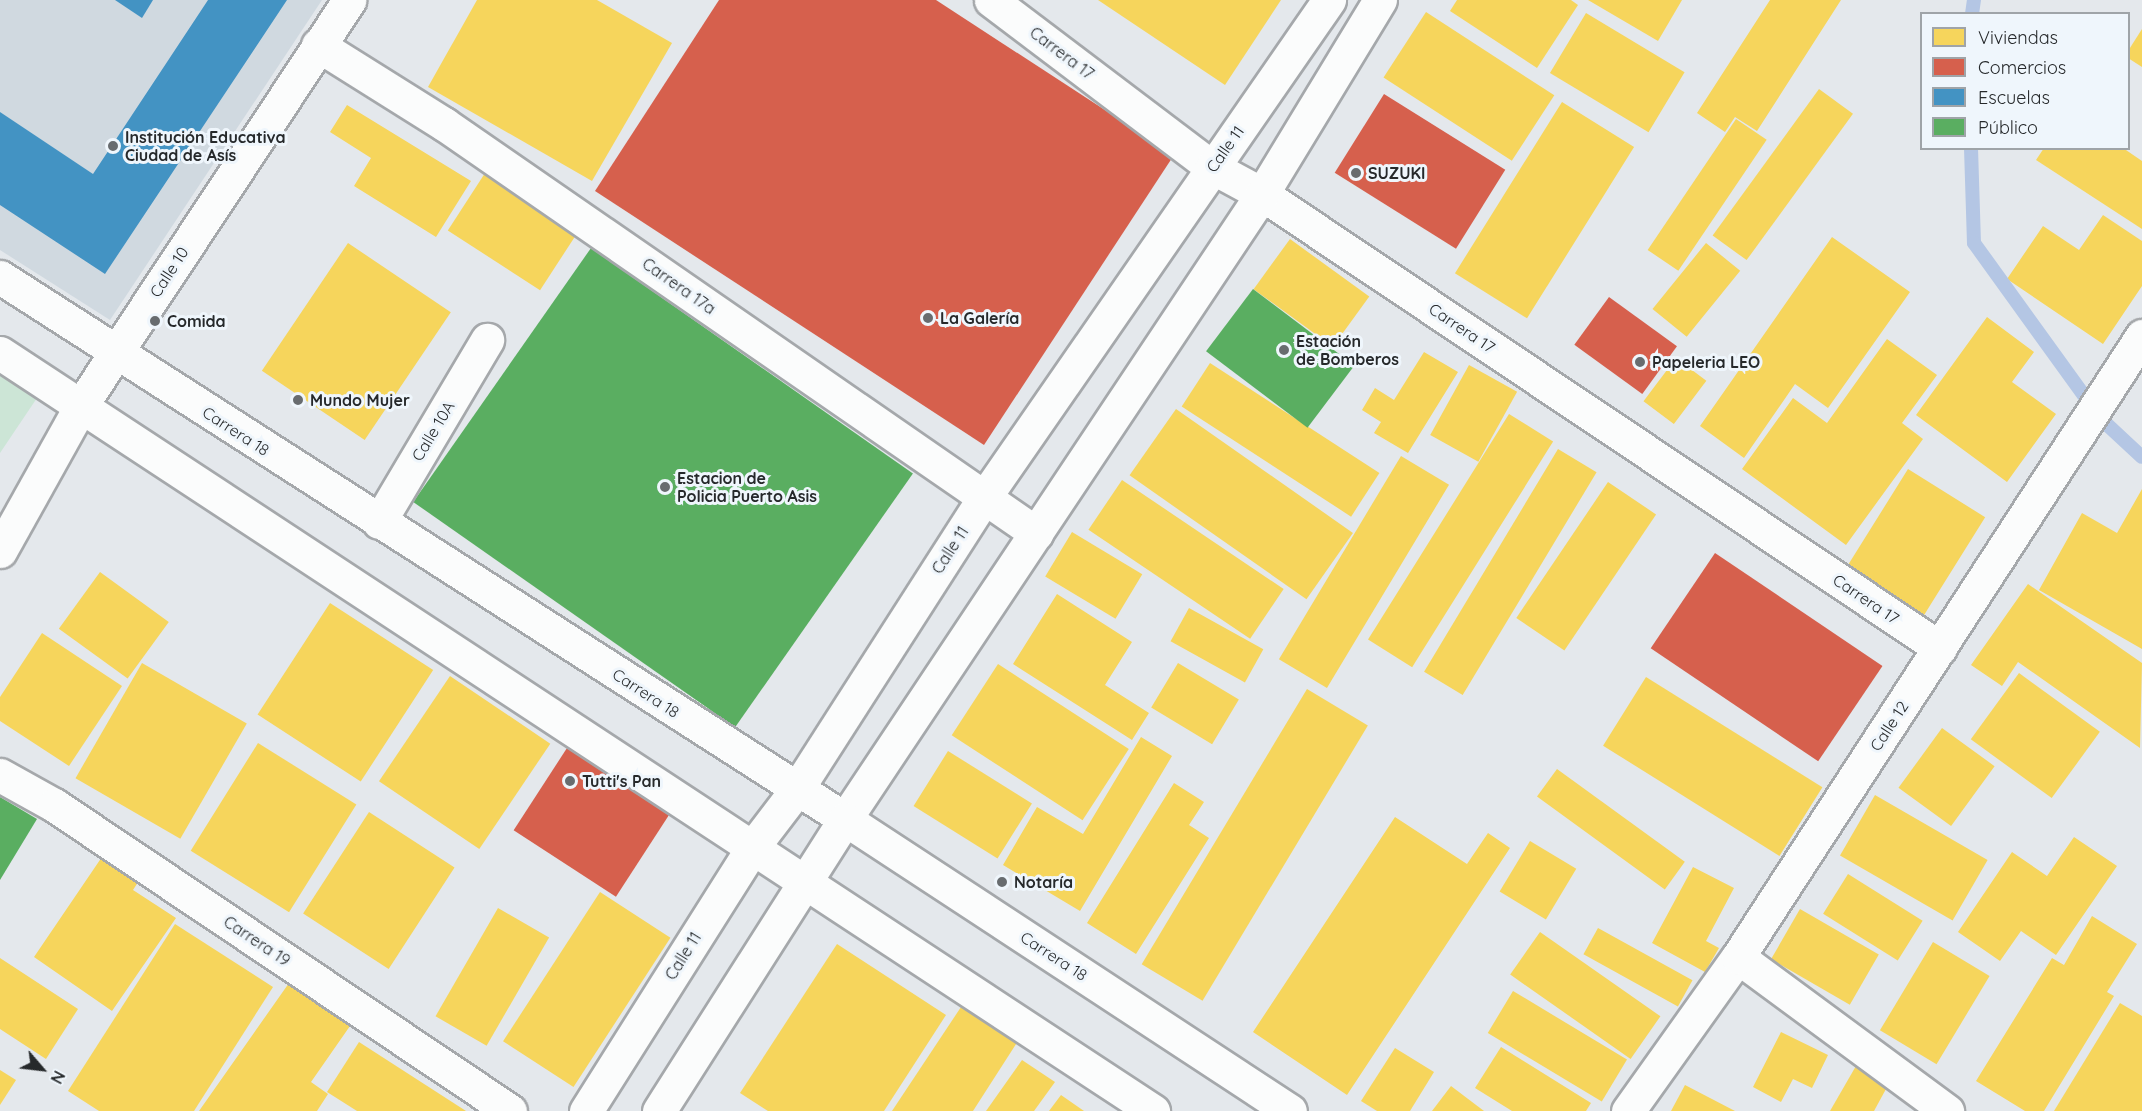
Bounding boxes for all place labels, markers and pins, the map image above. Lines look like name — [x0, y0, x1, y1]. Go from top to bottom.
place label: Institución Educativa Ciudad de Asís — [125, 127, 285, 165]
marker: Institución Educativa Ciudad de Asís — [106, 139, 120, 153]
place label: SUZUKI — [1368, 163, 1425, 183]
marker: SUZUKI — [1349, 166, 1363, 180]
place label: La Galería — [940, 308, 1019, 328]
place label: Comida — [167, 311, 226, 331]
marker: La Galería — [921, 311, 935, 325]
marker: Comida — [148, 314, 162, 328]
place label: Estación de Bomberos — [1296, 331, 1399, 369]
marker: Estación de Bomberos — [1277, 343, 1291, 357]
place label: Papeleria LEO — [1652, 352, 1760, 372]
marker: Papeleria LEO — [1633, 355, 1647, 369]
place label: Mundo Mujer — [310, 390, 410, 410]
marker: Mundo Mujer — [291, 393, 305, 407]
place label: Estacion de Policia Puerto Asis — [677, 468, 817, 506]
marker: Estacion de Policia Puerto Asis — [658, 480, 672, 494]
place label: Tutti's Pan — [582, 771, 661, 791]
marker: Tutti's Pan — [563, 774, 577, 788]
place label: Notaría — [1014, 872, 1073, 892]
marker: Notaría — [995, 875, 1009, 889]

